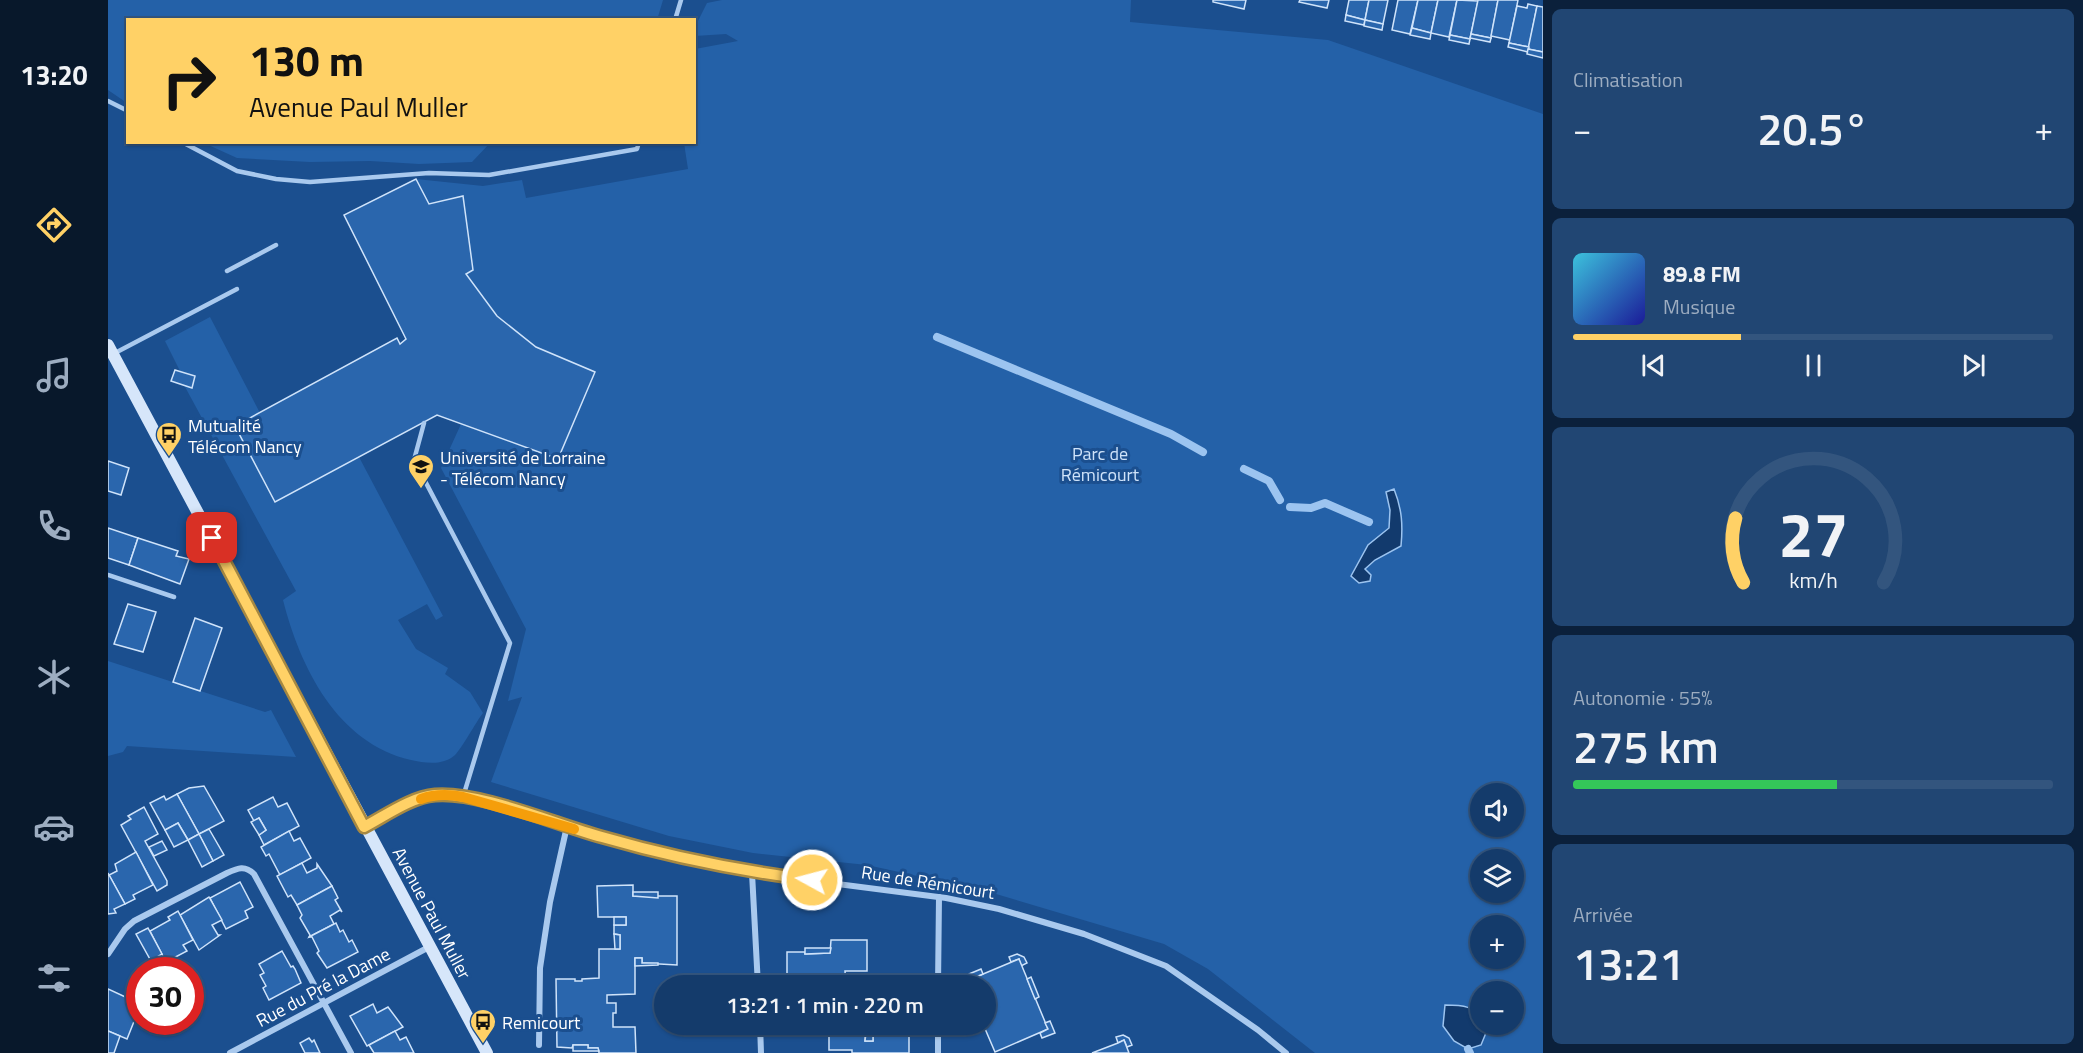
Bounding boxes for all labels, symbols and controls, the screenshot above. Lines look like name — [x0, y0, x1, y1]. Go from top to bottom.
text: 130 m — [249, 28, 364, 92]
icon: right — [150, 42, 228, 120]
text: 13:20 — [20, 54, 88, 95]
text: Climatisation — [1573, 64, 1683, 95]
text: Avenue Paul Muller — [249, 86, 468, 127]
text: 20.5° — [1757, 94, 1869, 162]
text: − — [1573, 104, 1591, 154]
text: + — [2035, 104, 2053, 154]
icon: directions — [33, 204, 75, 246]
text: 89.8 FM — [1663, 257, 1741, 291]
text: Musique — [1663, 291, 1735, 322]
icon: previous — [1637, 349, 1670, 382]
icon: pause — [1797, 349, 1830, 382]
icon: next — [1957, 349, 1990, 382]
icon: music — [33, 354, 75, 396]
place label: Mutualité Télécom Nancy — [188, 412, 302, 460]
bus stop icon: Mutualité Télécom Nancy — [154, 420, 184, 458]
park label: Parc de Rémicourt — [1061, 440, 1140, 488]
place label: Université de Lorraine - Télécom Nancy — [440, 444, 605, 492]
school or university icon: Université de Lorraine - Télécom Nancy — [406, 452, 436, 490]
text: 27 — [1778, 487, 1848, 582]
icon: phone — [33, 505, 75, 547]
pin — [186, 512, 237, 563]
icon: arrive — [195, 521, 228, 554]
text: km/h — [1789, 565, 1837, 597]
icon: climate — [33, 656, 75, 698]
text: Autonomie · 55% — [1573, 682, 1712, 713]
text: 275 km — [1573, 712, 1719, 780]
map controls — [1470, 783, 1524, 1035]
button: sound — [1470, 783, 1524, 837]
icon: car — [33, 806, 75, 848]
street label: Avenue Paul Muller — [386, 842, 478, 984]
position arrow — [780, 848, 844, 912]
button: layers — [1470, 849, 1524, 903]
street label: Rue de Rémicourt — [859, 858, 997, 906]
text: Arrivée — [1573, 899, 1633, 930]
button: + — [1470, 915, 1524, 969]
text: 13:21 — [1573, 929, 1685, 997]
street label: Rue du Pré la Dame — [251, 940, 395, 1034]
icon: filters — [33, 957, 75, 999]
speed limit sign: 30 — [126, 957, 204, 1035]
button: − — [1470, 981, 1524, 1035]
text: 13:21 · 1 min · 220 m — [726, 988, 924, 1022]
bus stop icon: Remicourt — [468, 1007, 498, 1045]
place label: Remicourt — [502, 1009, 581, 1036]

